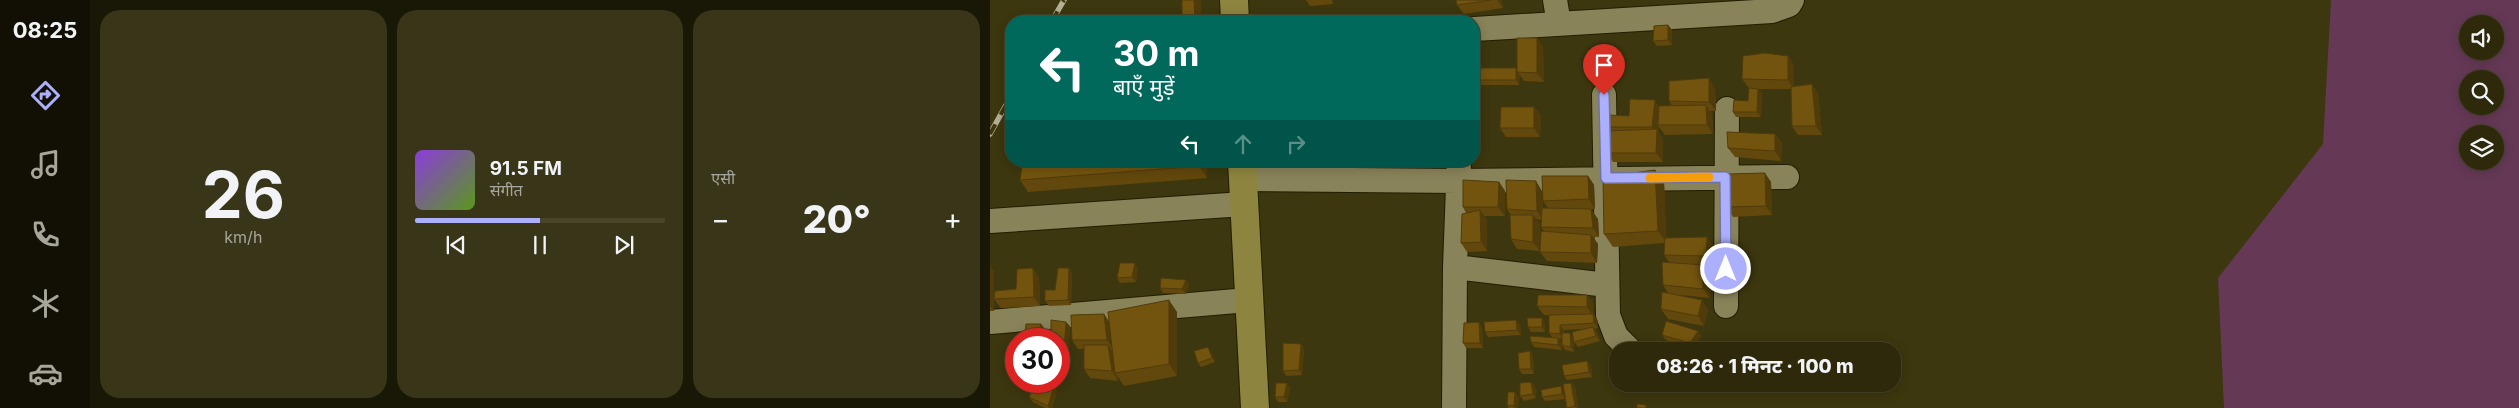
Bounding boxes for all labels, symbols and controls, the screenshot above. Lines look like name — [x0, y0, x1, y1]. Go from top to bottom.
map controls — [2459, 15, 2504, 170]
button: sound — [2459, 15, 2504, 60]
text: 08:25 — [13, 17, 77, 43]
text: 30 m — [1113, 32, 1199, 74]
icon: left — [1030, 35, 1095, 100]
pin — [1583, 44, 1625, 95]
icon: arrive — [1590, 51, 1618, 79]
button: search — [2459, 70, 2504, 115]
text: बाएँ मुड़ें — [1113, 74, 1175, 100]
icon: directions — [28, 78, 63, 113]
button: layers — [2459, 125, 2504, 170]
icon: left — [1176, 130, 1204, 158]
icon: ahead — [1229, 130, 1257, 158]
icon: right — [1282, 130, 1310, 158]
icon: music — [28, 147, 63, 182]
text: 26 — [202, 155, 285, 234]
text: 91.5 FM — [490, 157, 562, 180]
text: एसी — [711, 168, 735, 188]
text: संगीत — [490, 180, 523, 200]
text: 20° — [803, 196, 871, 242]
text: − — [711, 202, 730, 236]
text: + — [943, 202, 962, 236]
icon: phone — [28, 217, 63, 252]
text: km/h — [224, 227, 262, 247]
icon: previous — [442, 231, 470, 259]
icon: pause — [526, 231, 554, 259]
icon: next — [610, 231, 638, 259]
position arrow — [1699, 242, 1751, 294]
icon: climate — [28, 286, 63, 321]
speed limit sign: 30 — [1005, 328, 1070, 393]
text: 08:26 · 1 मिनट · 100 m — [1656, 355, 1854, 378]
icon: car — [28, 356, 63, 391]

